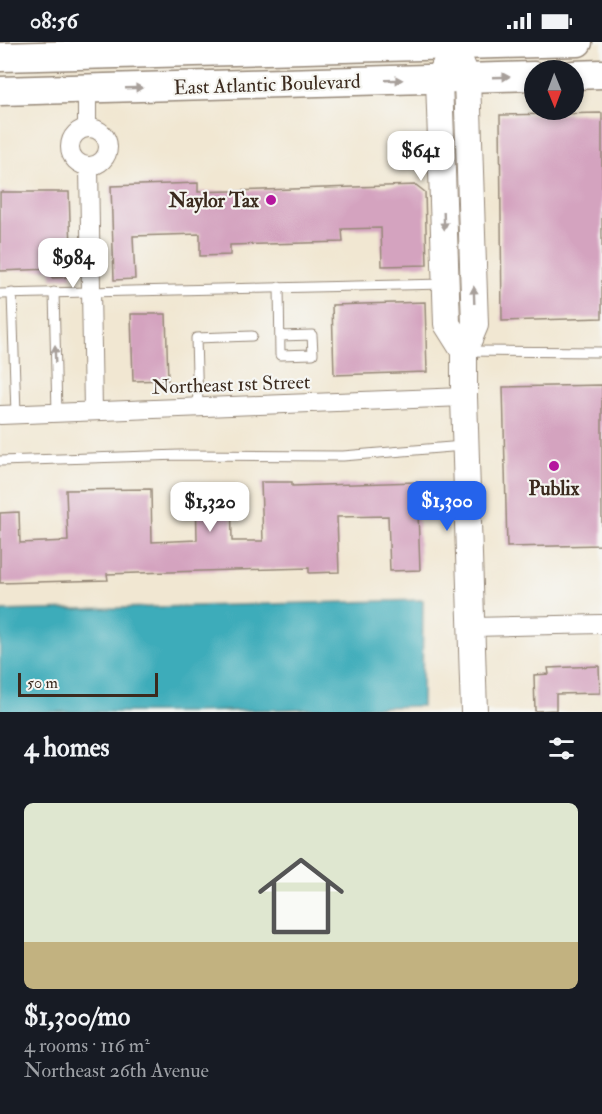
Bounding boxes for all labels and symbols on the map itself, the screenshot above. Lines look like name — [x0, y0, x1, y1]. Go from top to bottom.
north arrow — [524, 60, 584, 120]
street label: East Atlantic Boulevard — [173, 69, 361, 100]
one-way arrow — [491, 73, 510, 82]
one-way arrow — [385, 76, 404, 85]
one-way arrow — [125, 84, 144, 93]
pin: $641 — [385, 131, 457, 182]
place label: Naylor Tax — [168, 188, 259, 214]
marker: Naylor Tax — [264, 193, 278, 207]
one-way arrow — [439, 212, 449, 231]
pin: $984 — [37, 238, 109, 289]
one-way arrow — [469, 286, 479, 305]
one-way arrow — [50, 345, 60, 364]
street label: Northeast 1st Street — [151, 369, 311, 400]
marker: Publix — [547, 459, 561, 473]
place label: Publix — [528, 476, 580, 501]
pin: $1,300 — [398, 481, 496, 532]
pin: $1,320 — [161, 482, 259, 533]
scale bar — [18, 670, 158, 698]

